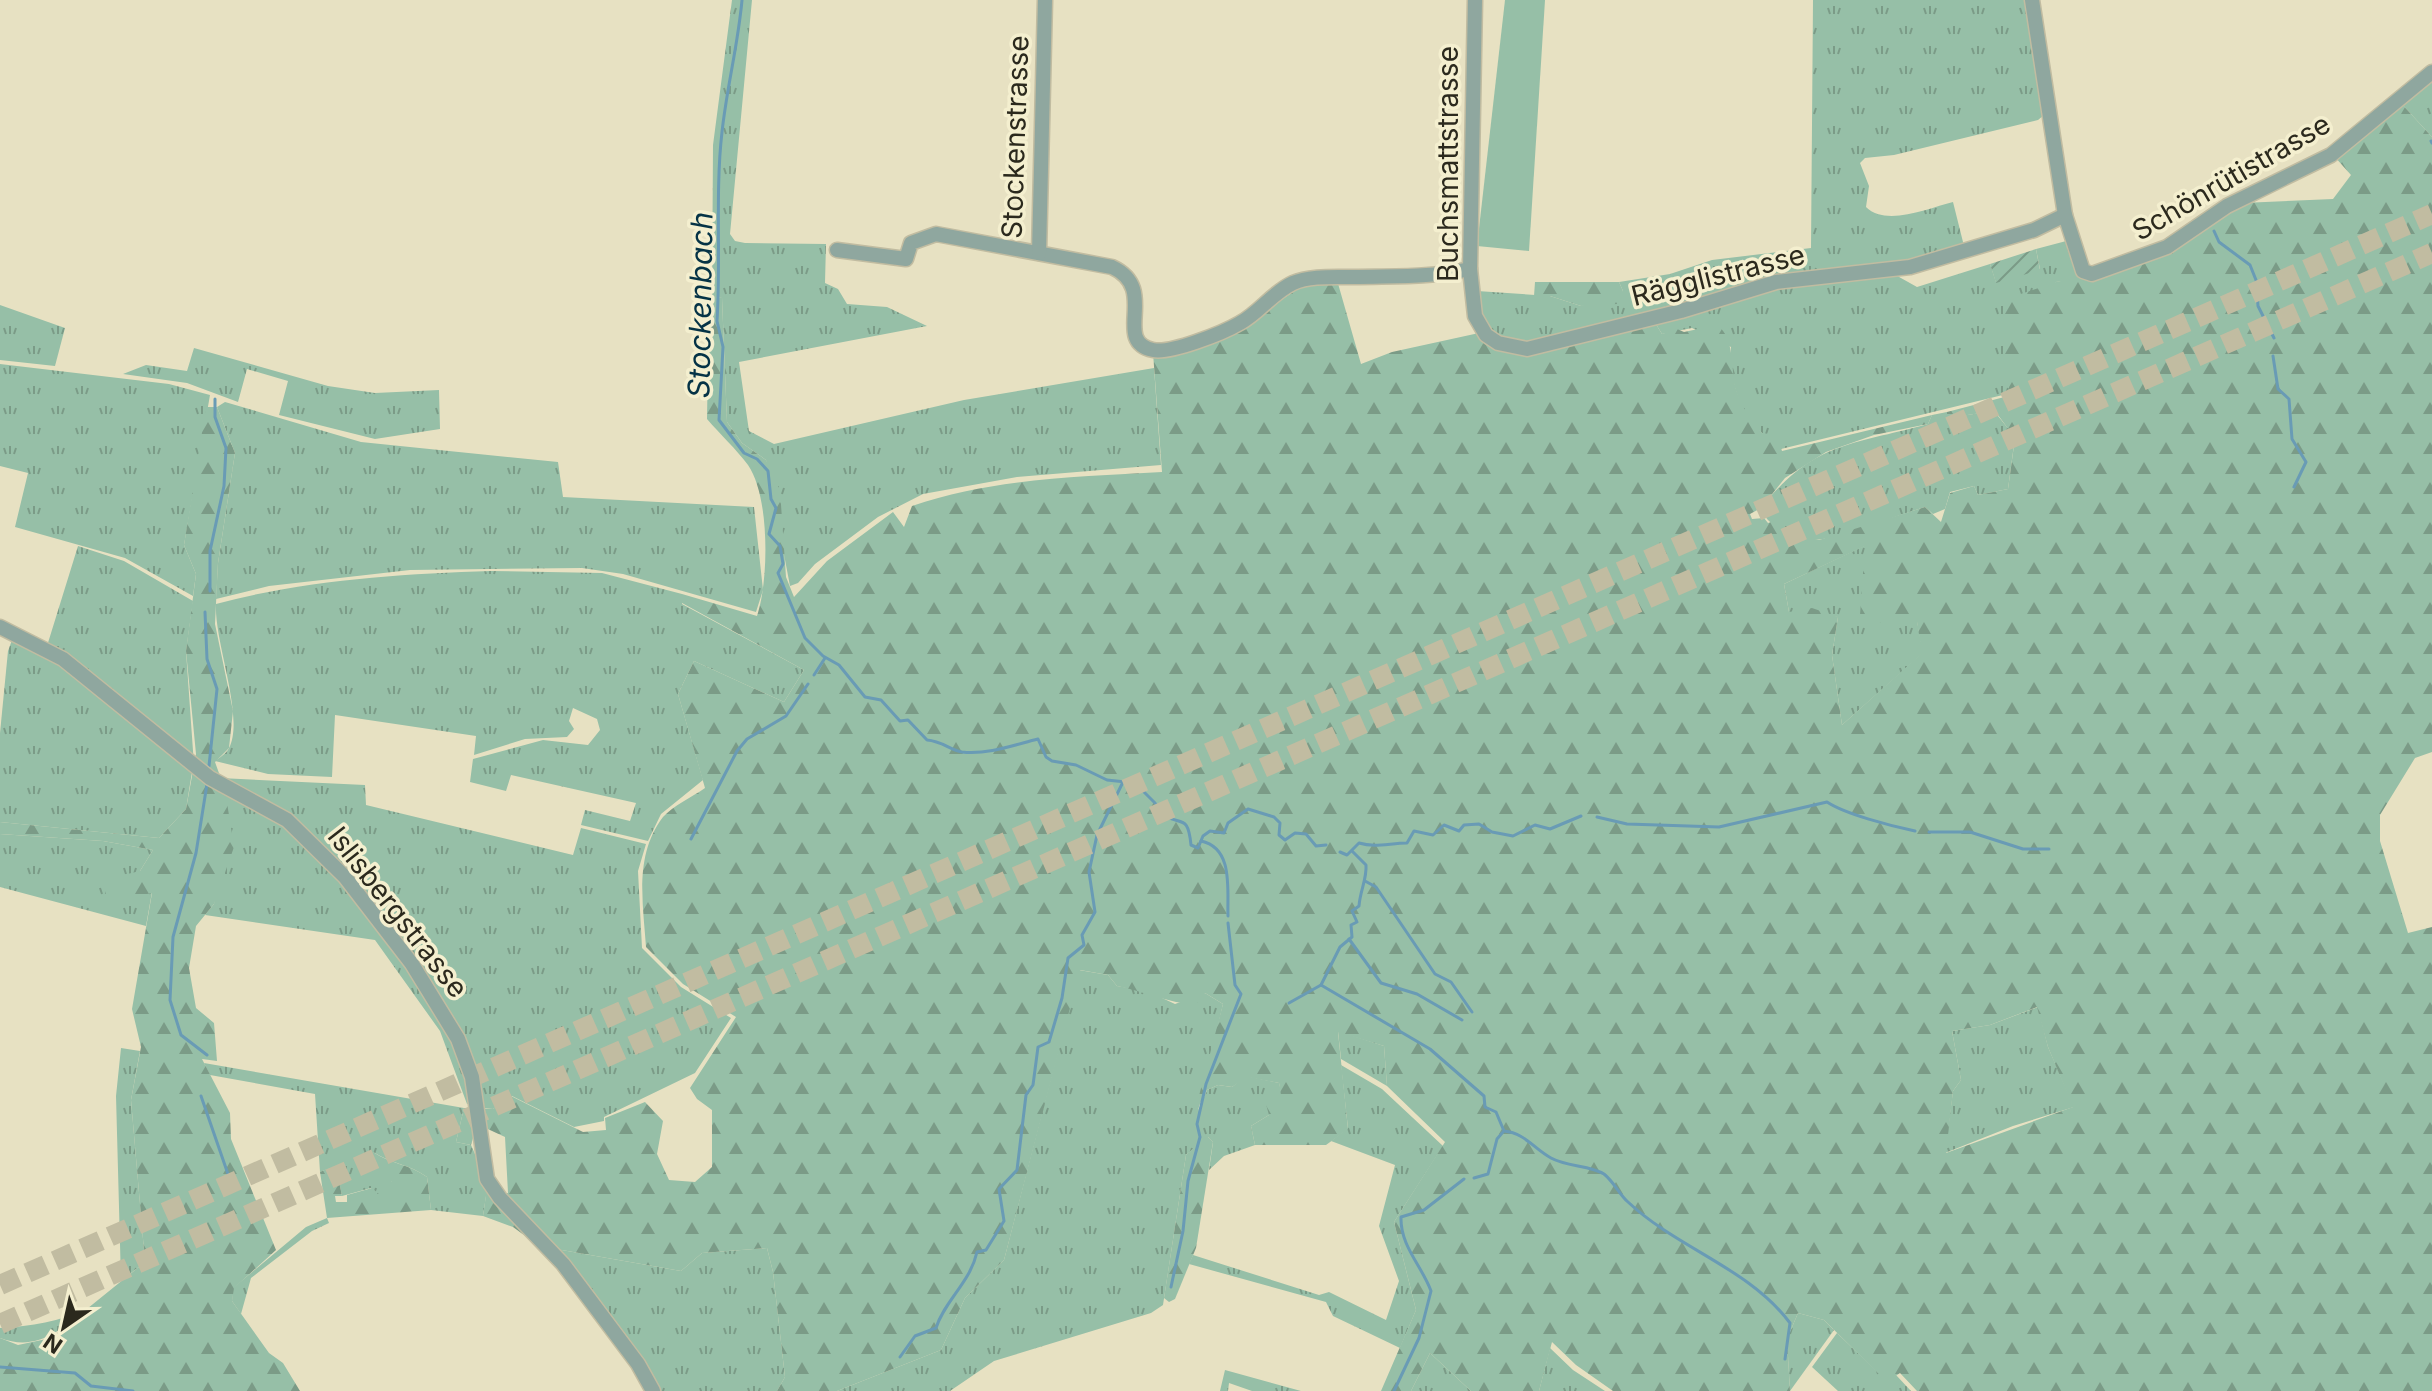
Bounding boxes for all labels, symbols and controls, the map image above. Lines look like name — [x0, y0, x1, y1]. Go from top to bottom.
street label: Stockenstrasse — [994, 35, 1036, 239]
street label: Buchsmattstrasse — [1431, 46, 1465, 282]
street label: Schönrütistrasse — [2126, 107, 2336, 247]
water label: Stockenbach — [680, 211, 720, 399]
street label: Rägglistrasse — [1628, 237, 1808, 313]
street label: Islisbergstrasse — [321, 820, 475, 1004]
north arrow — [24, 1287, 104, 1367]
text: N — [39, 1328, 67, 1359]

